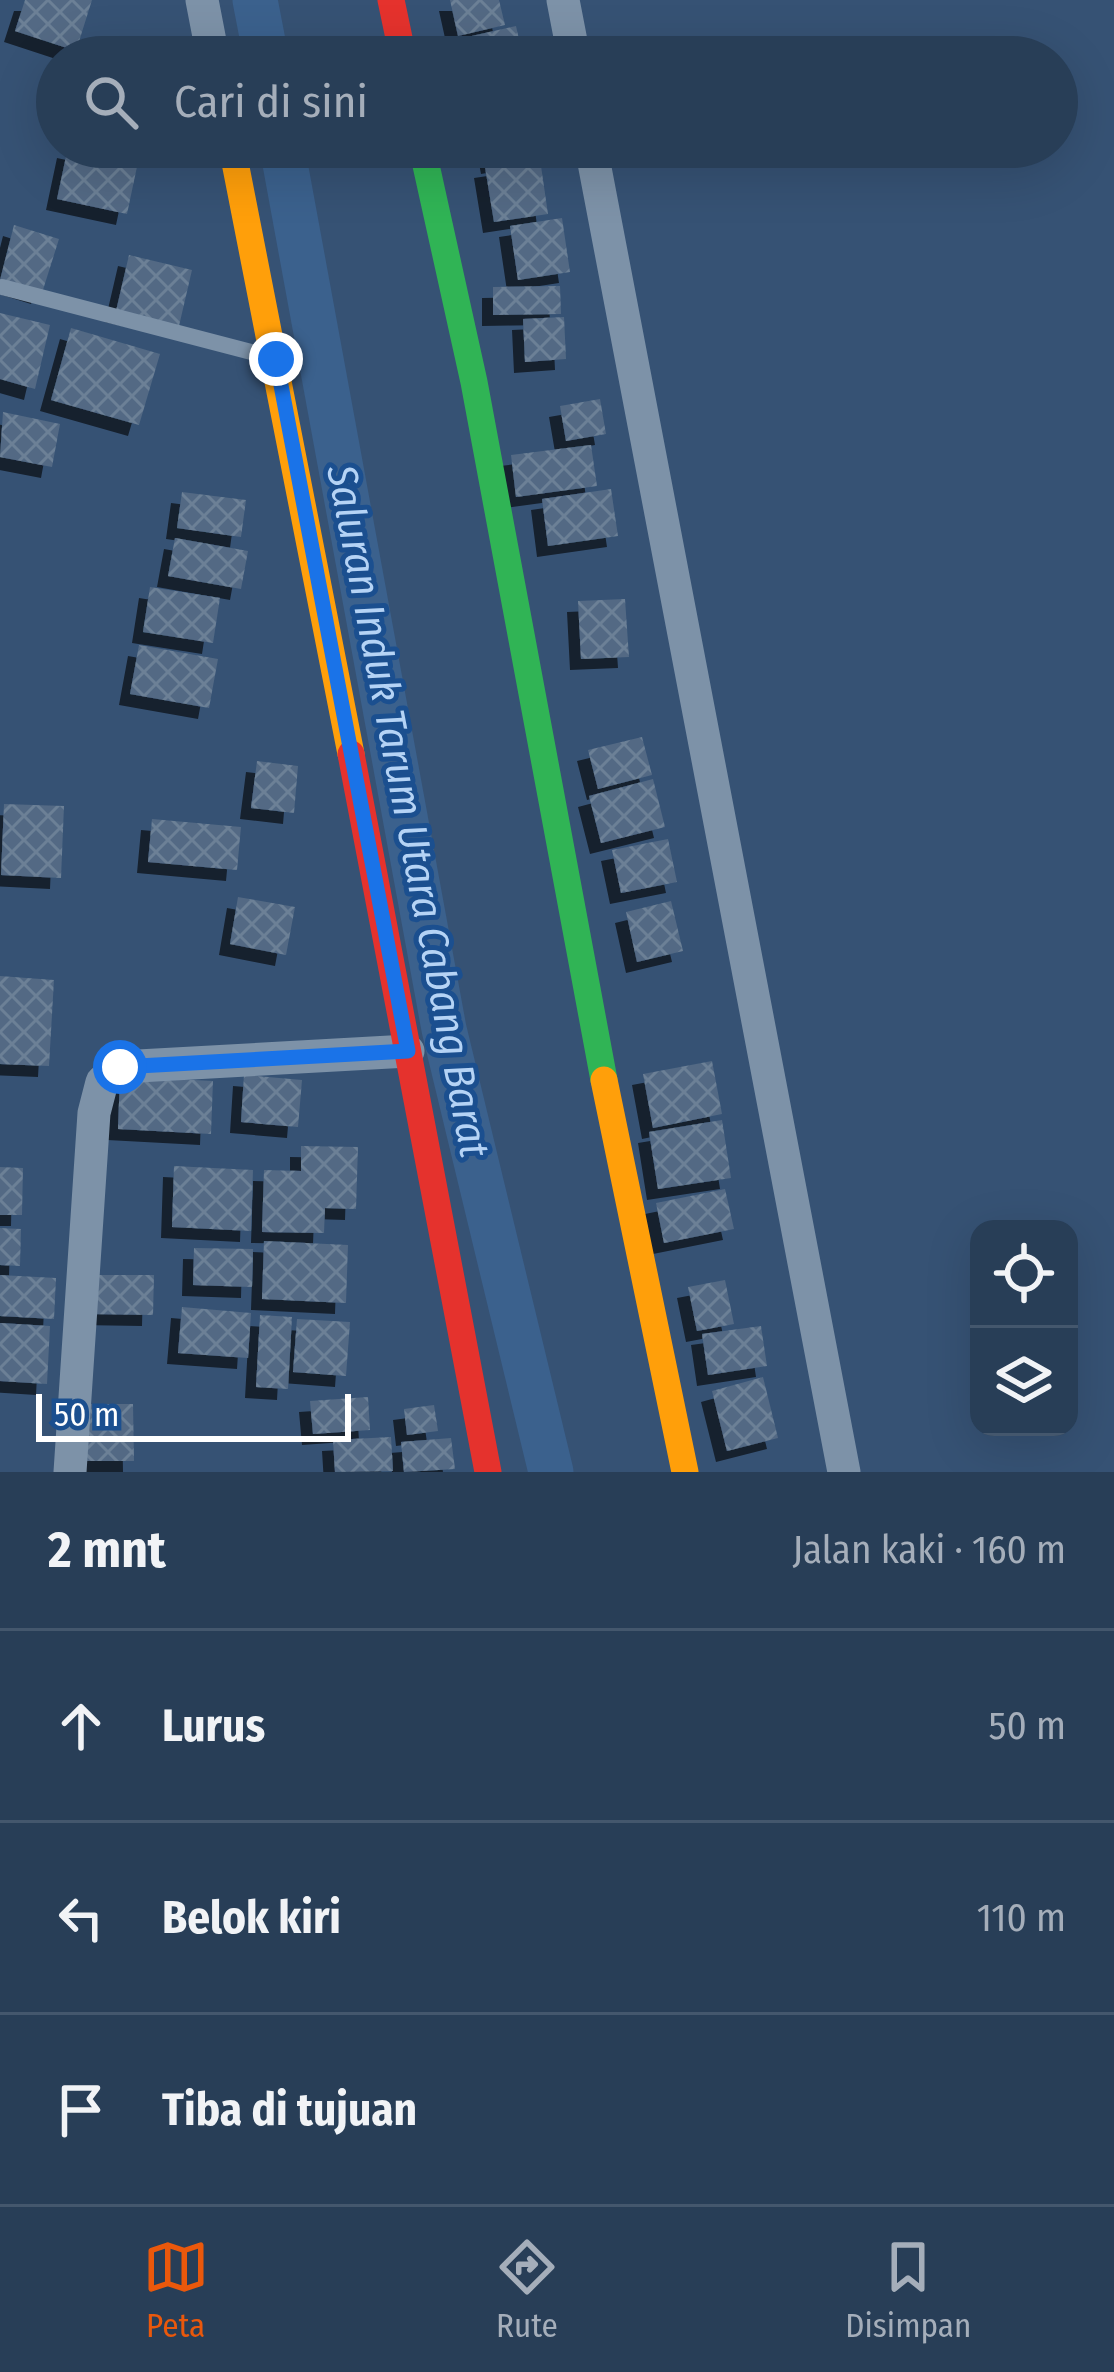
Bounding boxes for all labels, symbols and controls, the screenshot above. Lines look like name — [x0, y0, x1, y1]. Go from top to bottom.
search box — [36, 36, 1078, 168]
icon: search — [78, 69, 144, 135]
text: Cari di sini — [174, 75, 368, 129]
route end — [249, 332, 303, 386]
water label: Saluran Induk Tarum Utara Cabang Barat — [316, 460, 500, 1162]
route start — [93, 1040, 147, 1094]
map controls — [970, 1220, 1078, 1436]
button: locate — [970, 1220, 1078, 1328]
button: layers — [970, 1328, 1078, 1436]
scale bar — [36, 1388, 351, 1441]
text: 50 m — [54, 1395, 119, 1435]
text: 2 mnt — [48, 1519, 166, 1581]
text: Jalan kaki · 160 m — [792, 1527, 1066, 1573]
icon: ahead — [48, 1693, 114, 1759]
text: Lurus — [162, 1699, 265, 1753]
text: 50 m — [989, 1703, 1066, 1749]
icon: left — [48, 1885, 114, 1951]
text: Belok kiri — [162, 1891, 341, 1945]
text: 110 m — [977, 1895, 1066, 1941]
icon: arrive — [48, 2077, 114, 2143]
text: Tiba di tujuan — [162, 2083, 417, 2137]
tab: Peta — [143, 2234, 209, 2346]
tab: Rute — [494, 2234, 560, 2346]
tab: Disimpan — [845, 2234, 971, 2346]

